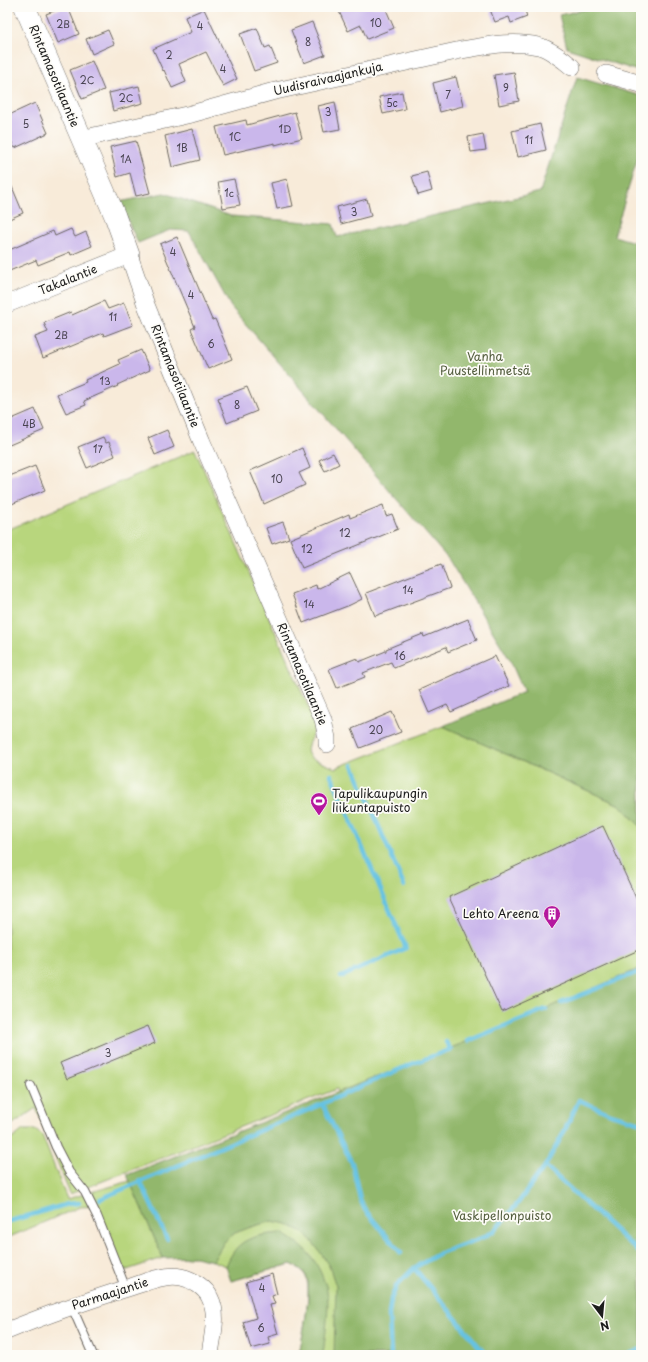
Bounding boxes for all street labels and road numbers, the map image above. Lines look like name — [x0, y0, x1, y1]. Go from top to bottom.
street label: Rintamasotilaantie — [25, 21, 85, 130]
street label: Uudisraivaajankuja — [271, 57, 385, 99]
street label: Takalantie — [36, 259, 100, 299]
street label: Rintamasotilaantie — [147, 321, 205, 430]
street label: Rintamasotilaantie — [273, 619, 333, 728]
street label: Parmaajantie — [69, 1272, 150, 1314]

